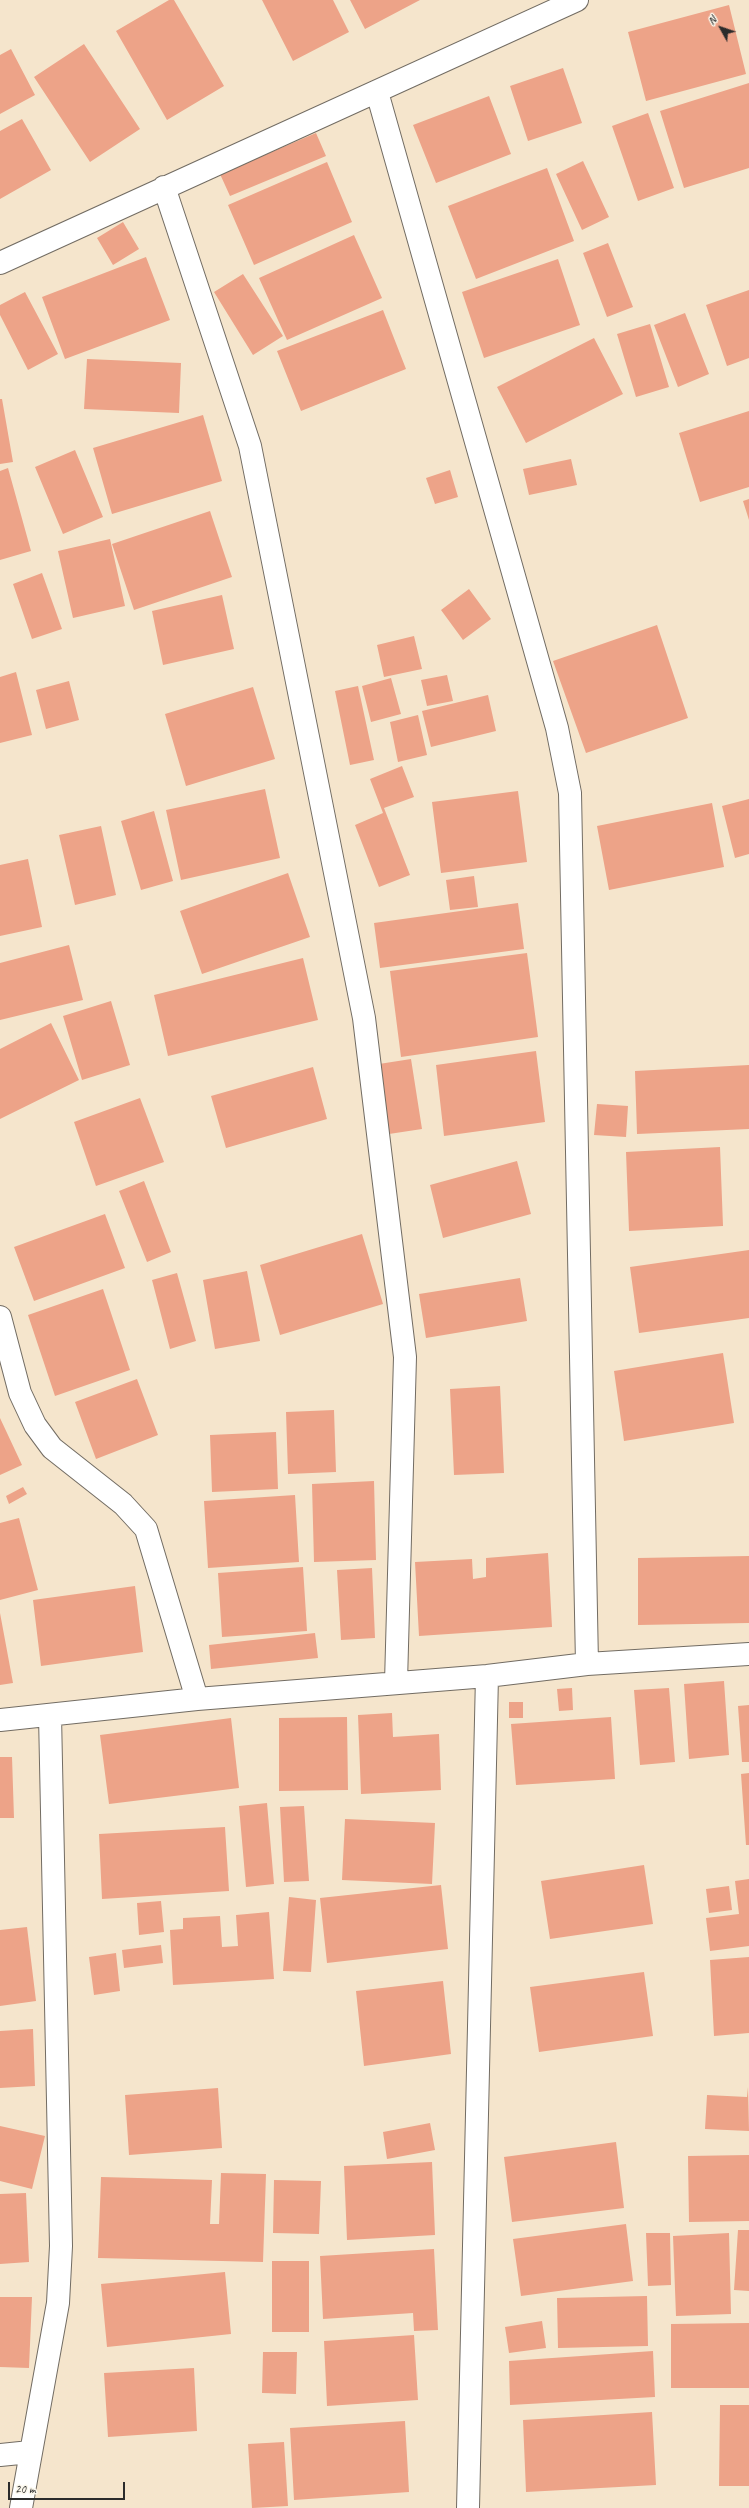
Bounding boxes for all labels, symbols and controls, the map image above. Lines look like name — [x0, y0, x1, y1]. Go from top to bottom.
north arrow — [701, 8, 741, 48]
text: N — [704, 13, 719, 27]
scale bar — [10, 2474, 127, 2500]
text: 20 m — [15, 2481, 35, 2497]

